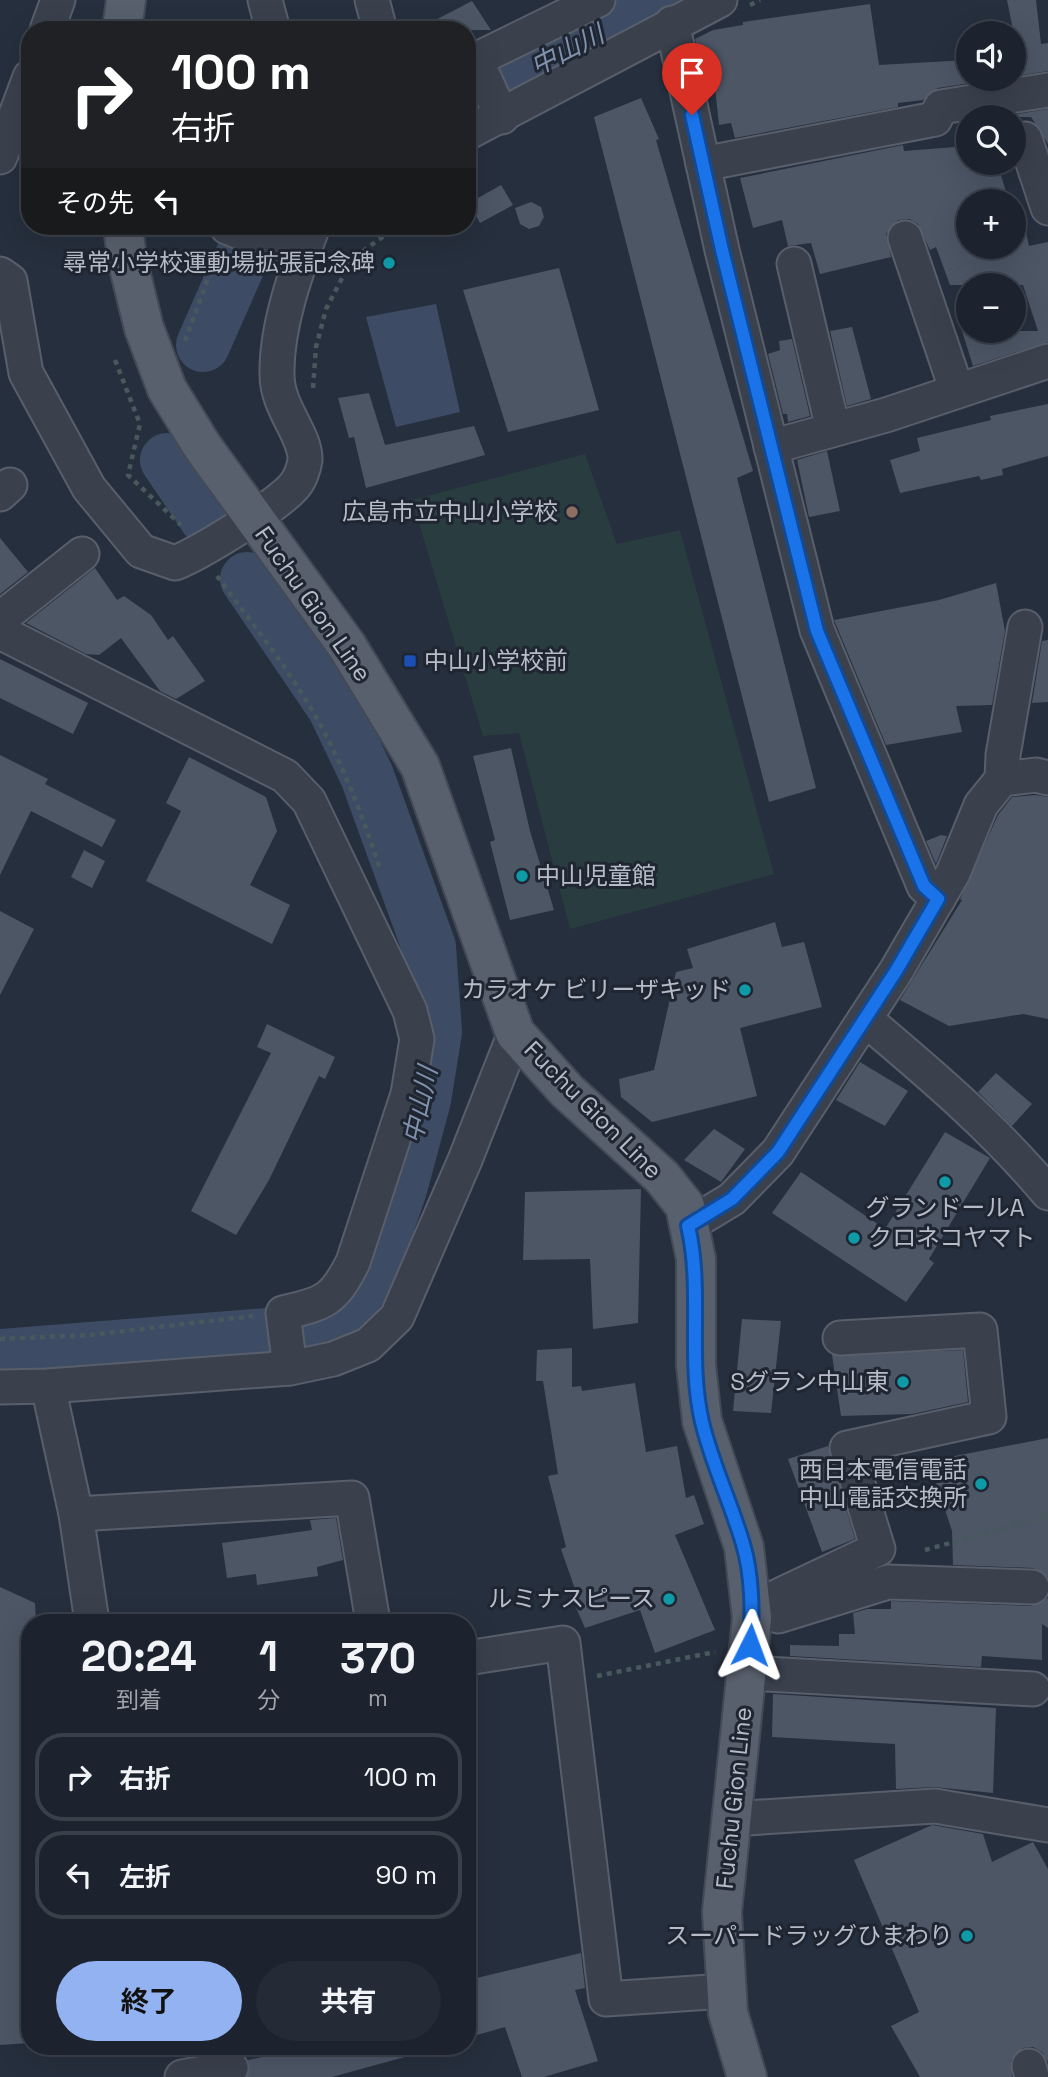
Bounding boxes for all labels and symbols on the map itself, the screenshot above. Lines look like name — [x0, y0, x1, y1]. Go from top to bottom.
water label: 中山川 — [525, 16, 612, 83]
pin — [662, 43, 722, 115]
place label: 尋常小学校運動場拡張記念碑 — [63, 247, 375, 278]
marker: 尋常小学校運動場拡張記念碑 — [381, 255, 397, 271]
place label: 広島市立中山小学校 — [342, 496, 558, 527]
marker: 広島市立中山小学校 — [564, 504, 580, 520]
street label: Fuchu Gion Line — [248, 520, 379, 687]
place label: 中山小学校前 — [424, 645, 568, 676]
marker: 中山小学校前 — [402, 653, 418, 669]
place label: 中山児童館 — [536, 860, 656, 891]
marker: 中山児童館 — [514, 868, 530, 884]
place label: カラオケ ビリーザキッド — [461, 974, 731, 1005]
marker: カラオケ ビリーザキッド — [737, 982, 753, 998]
street label: Fuchu Gion Line — [518, 1034, 669, 1185]
water label: 中山川 — [395, 1060, 445, 1147]
marker: グランドールA — [937, 1174, 953, 1190]
place label: グランドールA — [865, 1192, 1025, 1223]
place label: クロネコヤマト — [868, 1222, 1036, 1253]
marker: クロネコヤマト — [846, 1230, 862, 1246]
place label: Sグラン中山東 — [730, 1366, 889, 1397]
marker: Sグラン中山東 — [895, 1374, 911, 1390]
place label: 西日本電信電話 中山電話交換所 — [799, 1454, 967, 1513]
marker: 西日本電信電話 中山電話交換所 — [973, 1476, 989, 1492]
place label: ルミナスピース — [488, 1583, 655, 1614]
marker: ルミナスピース — [661, 1591, 677, 1607]
position arrow — [713, 1608, 787, 1682]
street label: Fuchu Gion Line — [709, 1705, 758, 1890]
place label: スーパードラッグひまわり — [665, 1920, 953, 1951]
marker: スーパードラッグひまわり — [959, 1928, 975, 1944]

